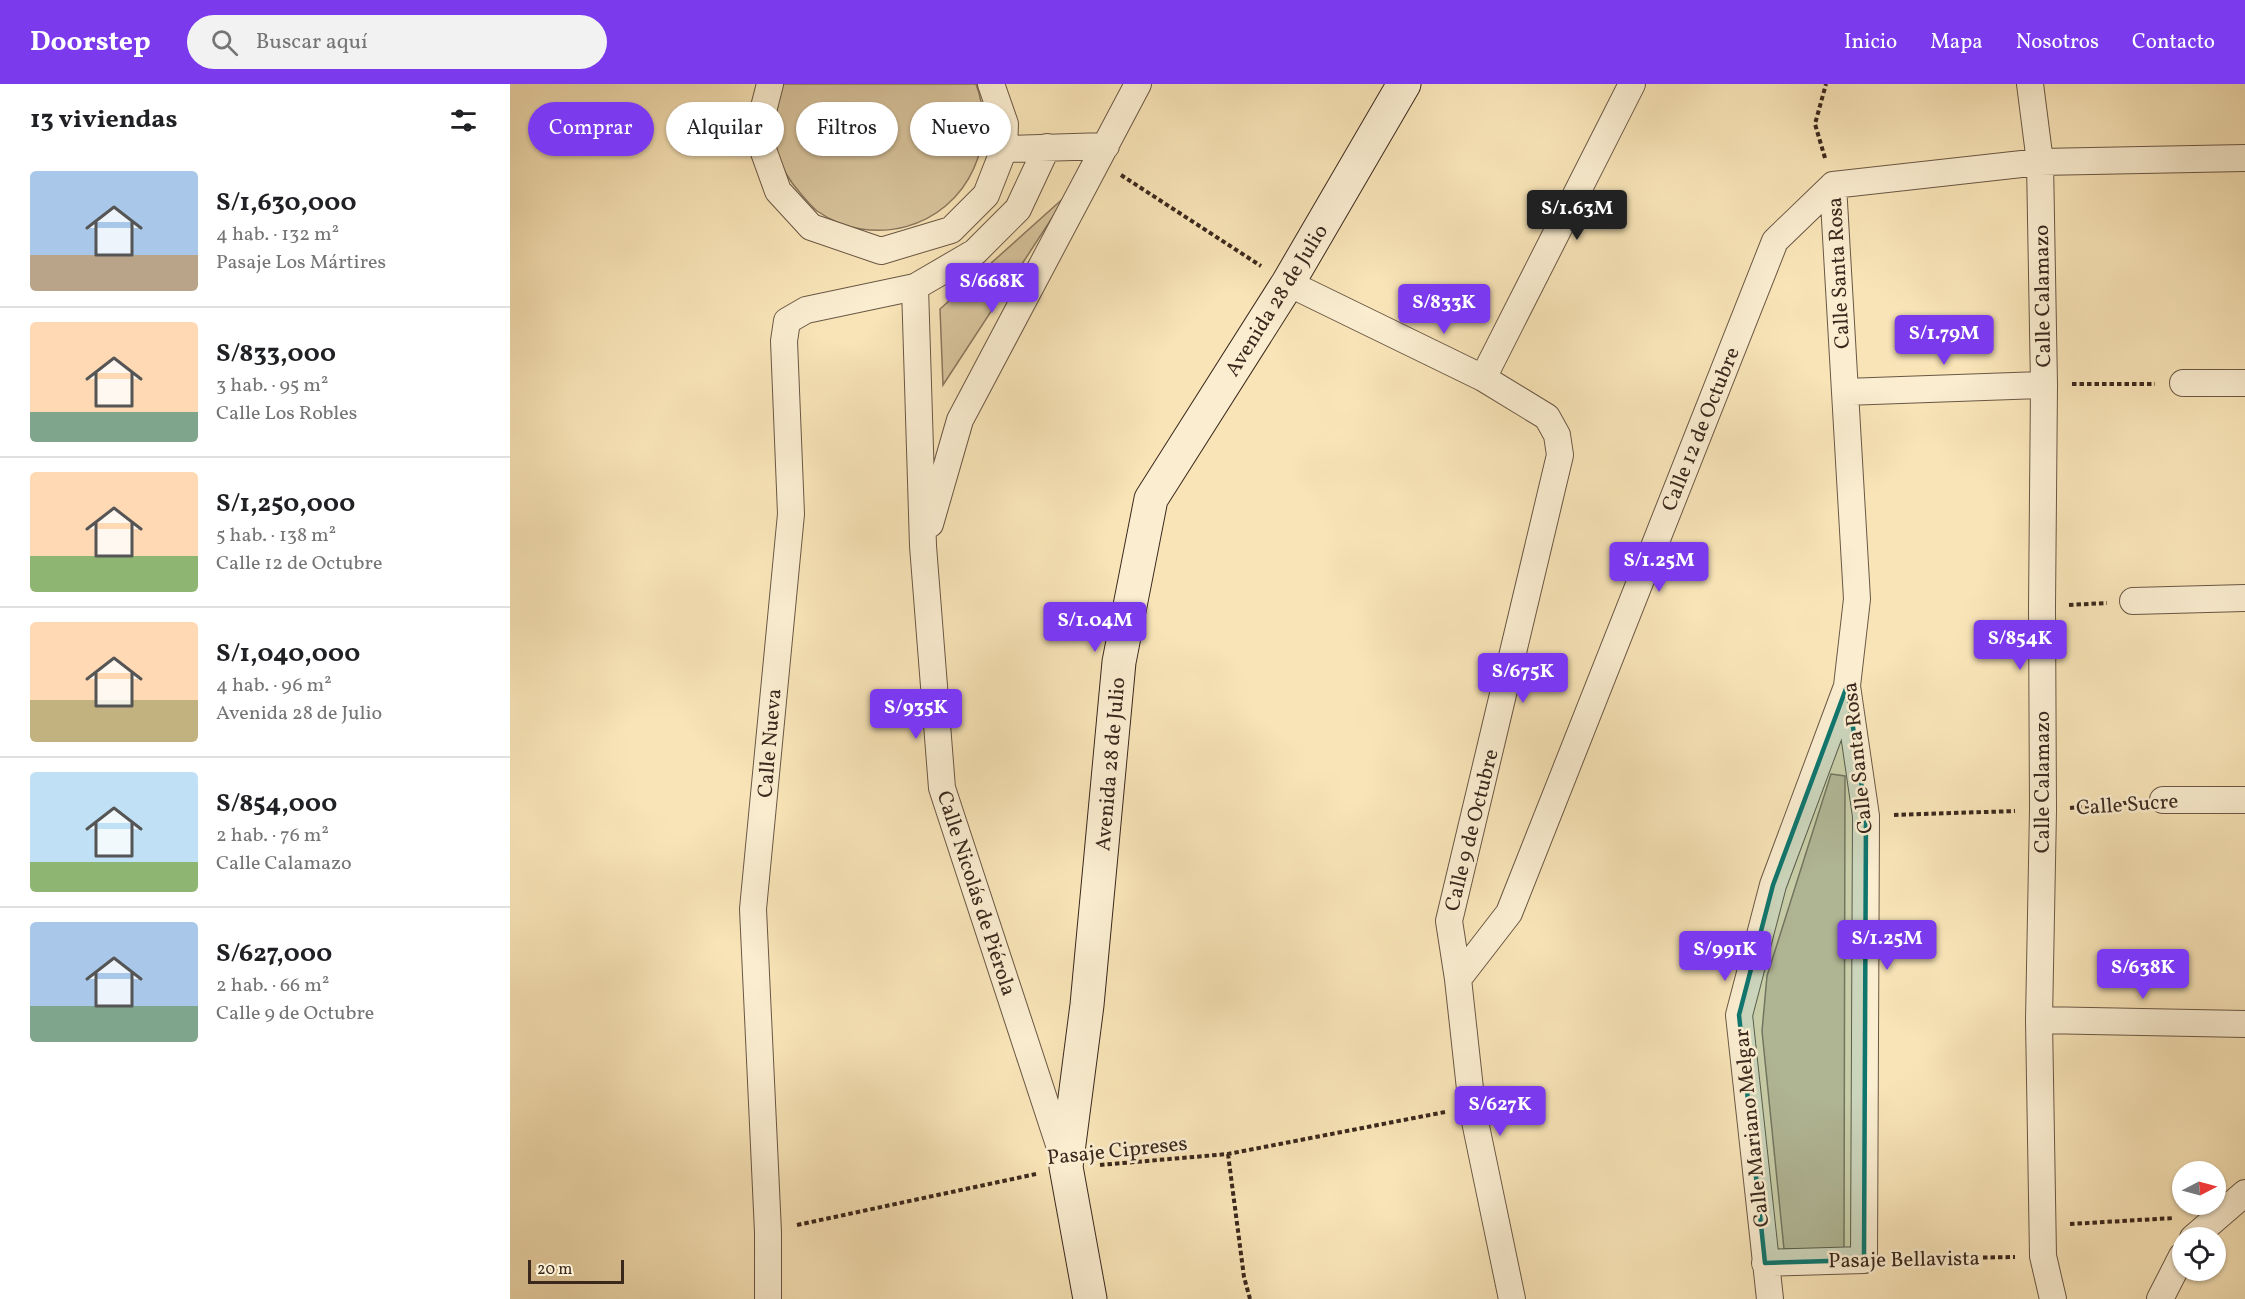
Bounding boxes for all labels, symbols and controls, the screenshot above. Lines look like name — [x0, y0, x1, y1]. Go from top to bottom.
search box — [187, 15, 607, 69]
text: Doorstep — [30, 23, 151, 62]
icon: search — [208, 26, 241, 59]
text: Buscar aquí — [256, 27, 368, 58]
text: Inicio — [1844, 28, 1897, 57]
text: Mapa — [1930, 28, 1983, 57]
text: Nosotros — [2016, 28, 2099, 57]
text: Contacto — [2132, 28, 2215, 57]
text: 13 viviendas — [30, 102, 178, 138]
chip: Comprar — [528, 102, 654, 156]
chip: Alquilar — [666, 102, 784, 156]
chip: Filtros — [796, 102, 898, 156]
chip: Nuevo — [910, 102, 1011, 156]
icon: filters — [447, 104, 480, 137]
text: S/1,630,000 — [216, 185, 356, 221]
pin: S/1.63M — [1522, 190, 1632, 241]
icon: home — [78, 195, 150, 267]
text: S/1.63M — [1541, 195, 1613, 223]
street label: Calle Santa Rosa — [1821, 196, 1858, 350]
street label: Avenida 28 de Julio — [1219, 219, 1336, 382]
text: 4 hab. · 132 m² — [216, 221, 339, 249]
street label: Calle Calamazo — [2028, 224, 2059, 367]
text: Pasaje Los Mártires — [216, 249, 386, 277]
pin: S/668K — [943, 263, 1041, 314]
text: S/668K — [960, 268, 1024, 296]
pin: S/833K — [1395, 284, 1493, 335]
text: S/833K — [1412, 289, 1476, 317]
pin: S/1.79M — [1889, 315, 1999, 366]
text: S/1.79M — [1909, 320, 1979, 348]
text: S/833,000 — [216, 336, 336, 372]
street label: Calle 12 de Octubre — [1655, 343, 1748, 516]
icon: home — [78, 346, 150, 418]
text: 3 hab. · 95 m² — [216, 372, 328, 400]
text: Calle Los Robles — [216, 400, 357, 428]
text: S/1,250,000 — [216, 486, 355, 522]
icon: home — [78, 496, 150, 568]
text: 5 hab. · 138 m² — [216, 522, 336, 550]
pin: S/1.25M — [1604, 542, 1714, 593]
text: S/1.25M — [1623, 547, 1695, 575]
text: Calle 12 de Octubre — [216, 550, 382, 578]
pin: S/1.04M — [1040, 602, 1150, 653]
text: S/1.04M — [1057, 607, 1133, 635]
pin: S/854K — [1971, 620, 2069, 671]
text: S/854K — [1988, 625, 2052, 653]
text: S/1,040,000 — [216, 636, 360, 672]
icon: home — [78, 646, 150, 718]
pin: S/675K — [1474, 653, 1572, 704]
text: S/675K — [1492, 658, 1554, 686]
text: 4 hab. · 96 m² — [216, 672, 332, 700]
street label: Avenida 28 de Julio — [1089, 676, 1134, 852]
street label: Calle Santa Rosa — [1836, 681, 1881, 835]
street label: Calle Nueva — [751, 687, 790, 799]
pin: S/935K — [867, 689, 965, 740]
text: S/935K — [884, 694, 948, 722]
text: Avenida 28 de Julio — [216, 700, 382, 728]
street label: Calle Calamazo — [2029, 711, 2058, 853]
street label: Calle 9 de Octubre — [1438, 746, 1507, 914]
text: S/854,000 — [216, 786, 337, 822]
street label: Calle Nicolás de Piérola — [929, 787, 1022, 1000]
street label: Calle Sucre — [2075, 787, 2179, 824]
icon: home — [78, 796, 150, 868]
text: 2 hab. · 76 m² — [216, 822, 329, 850]
text: Calle Calamazo — [216, 850, 352, 878]
pin: S/1.25M — [1832, 920, 1942, 971]
text: S/1.25M — [1851, 925, 1923, 953]
pin: S/991K — [1676, 931, 1774, 982]
text: S/627,000 — [216, 936, 332, 972]
text: S/991K — [1693, 936, 1757, 964]
icon: home — [78, 946, 150, 1018]
pin: S/638K — [2094, 949, 2192, 1000]
text: S/638K — [2111, 954, 2175, 982]
text: 2 hab. · 66 m² — [216, 972, 329, 1000]
text: Calle 9 de Octubre — [216, 1000, 374, 1028]
street label: Calle Mariano Melgar — [1728, 1027, 1777, 1229]
pin: S/627K — [1451, 1086, 1549, 1137]
text: S/627K — [1469, 1091, 1531, 1119]
street label: Pasaje Cipreses — [1046, 1130, 1189, 1173]
north arrow — [2172, 1161, 2226, 1215]
map controls — [2172, 1161, 2226, 1281]
button: locate — [2172, 1227, 2226, 1281]
street label: Pasaje Bellavista — [1828, 1245, 1980, 1276]
scale bar — [528, 1257, 624, 1284]
text: 20 m — [537, 1259, 572, 1281]

